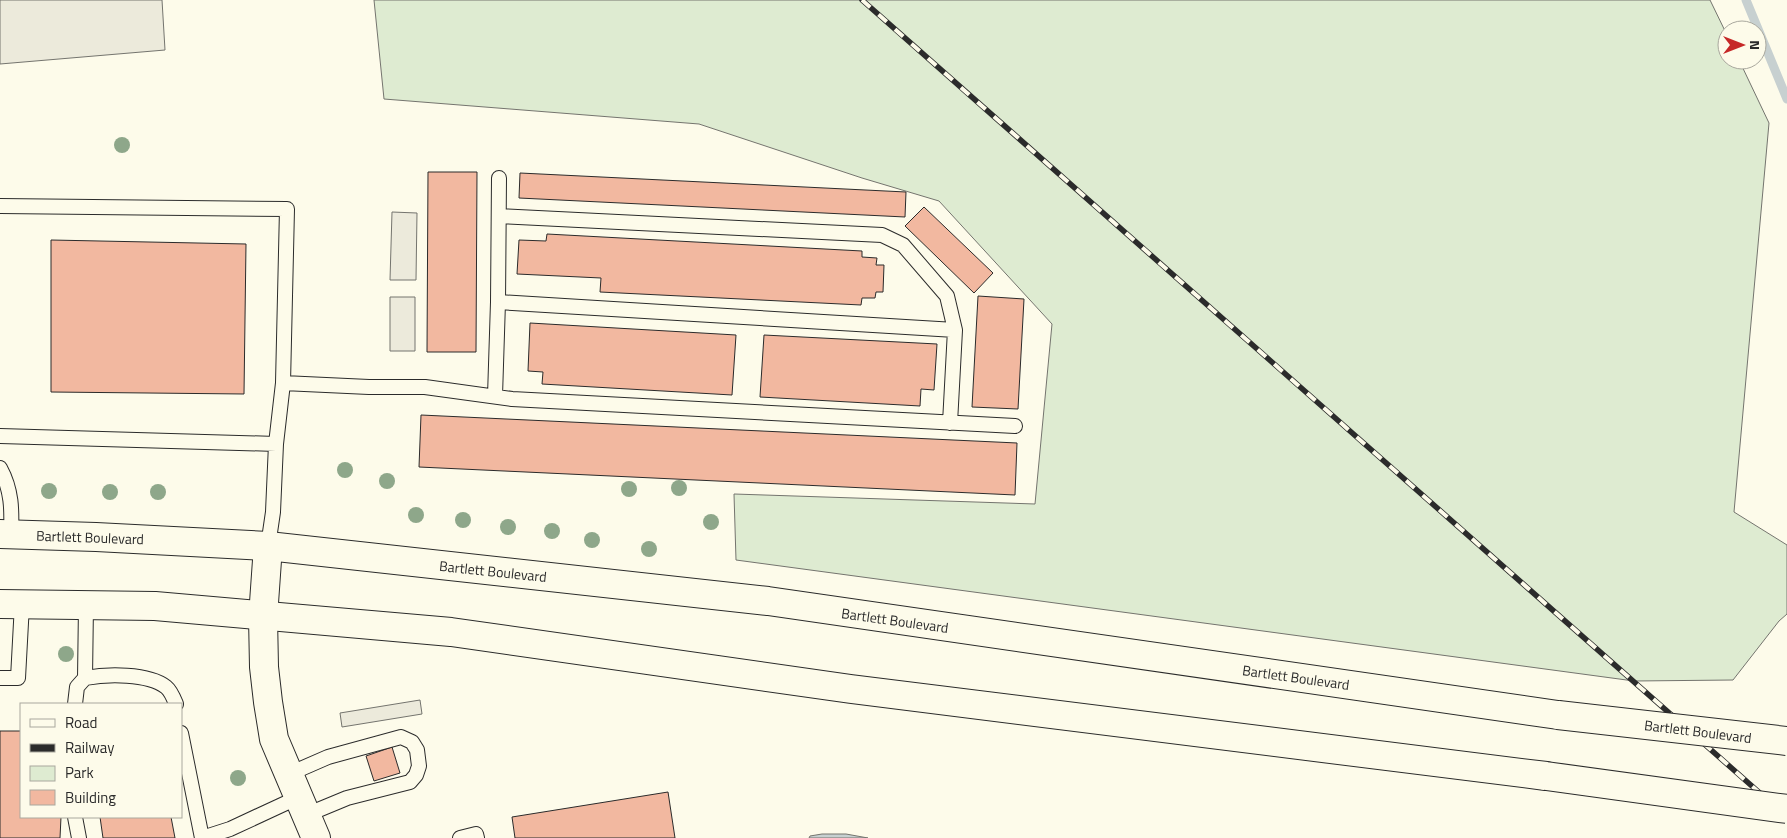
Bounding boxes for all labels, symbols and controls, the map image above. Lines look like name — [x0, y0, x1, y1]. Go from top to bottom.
north arrow — [1717, 20, 1767, 70]
text: N — [1745, 40, 1766, 50]
street label: Bartlett Boulevard — [36, 525, 144, 549]
street label: Bartlett Boulevard — [438, 555, 548, 587]
street label: Bartlett Boulevard — [840, 602, 950, 638]
street label: Bartlett Boulevard — [1241, 659, 1351, 695]
legend — [20, 703, 182, 818]
text: Road — [65, 711, 97, 734]
street label: Bartlett Boulevard — [1643, 714, 1753, 748]
text: Railway — [65, 736, 115, 759]
text: Park — [65, 761, 94, 784]
text: Building — [65, 786, 116, 809]

